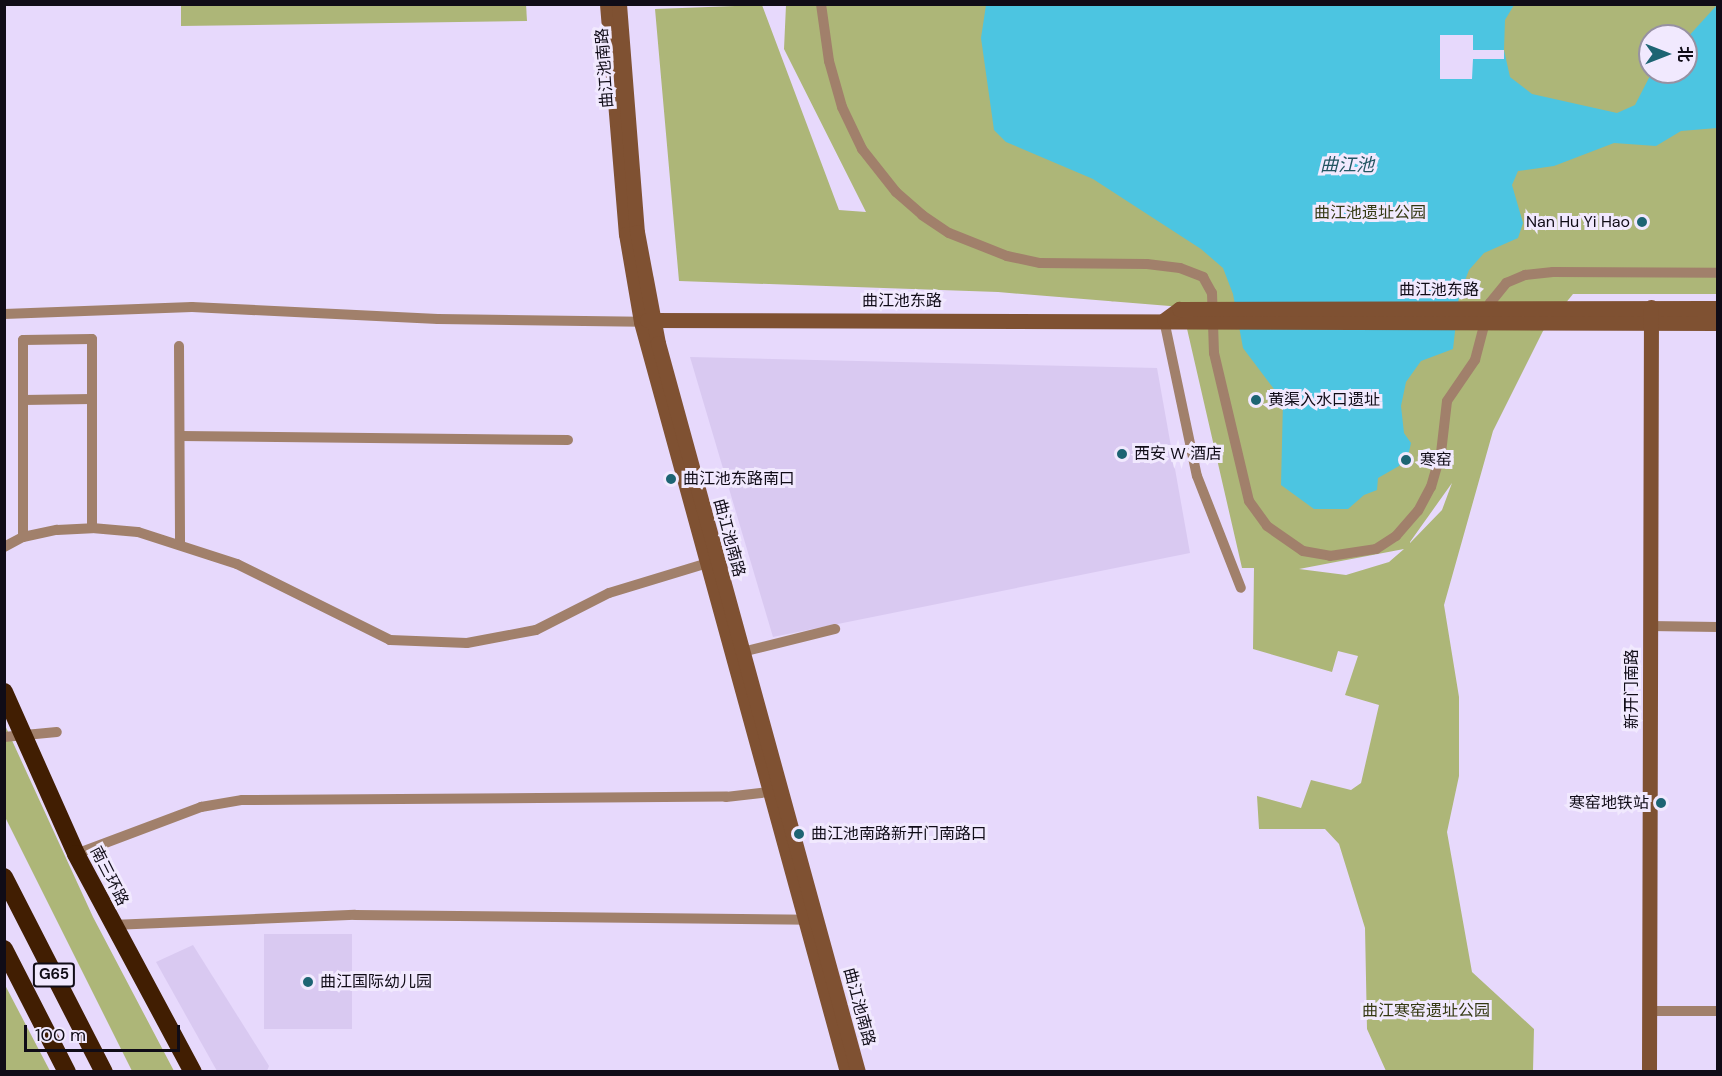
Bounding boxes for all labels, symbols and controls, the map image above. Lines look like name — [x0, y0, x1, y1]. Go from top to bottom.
north arrow — [1638, 24, 1698, 84]
street label: 曲江池南路 — [593, 27, 617, 109]
text: 北 — [1674, 46, 1695, 62]
water label: 曲江池 — [1320, 154, 1374, 176]
park label: 曲江池遗址公园 — [1314, 203, 1426, 223]
place label: Nan Hu Yi Hao — [1526, 212, 1630, 232]
marker: Nan Hu Yi Hao — [1635, 215, 1649, 229]
street label: 曲江池东路 — [1399, 280, 1479, 300]
street label: 曲江池东路 — [862, 291, 942, 311]
place label: 黄渠入水口遗址 — [1268, 390, 1380, 410]
marker: 黄渠入水口遗址 — [1249, 393, 1263, 407]
place label: 西安 W 酒店 — [1134, 444, 1222, 464]
marker: 西安 W 酒店 — [1115, 447, 1129, 461]
place label: 寒窑 — [1420, 450, 1452, 470]
marker: 寒窑 — [1397, 451, 1415, 469]
place label: 曲江池东路南口 — [683, 469, 795, 489]
marker: 曲江池东路南口 — [664, 472, 678, 486]
street label: 曲江池南路 — [709, 497, 749, 579]
street label: 新开门南路 — [1622, 649, 1642, 729]
place label: 寒窑地铁站 — [1569, 793, 1649, 813]
marker: 寒窑地铁站 — [1654, 796, 1668, 810]
place label: 曲江池南路新开门南路口 — [811, 824, 987, 844]
marker: 曲江池南路新开门南路口 — [792, 827, 806, 841]
street label: 南三环路 — [86, 843, 132, 909]
road number: G65 — [32, 963, 76, 987]
street label: 曲江池南路 — [839, 966, 879, 1048]
place label: 曲江国际幼儿园 — [320, 972, 432, 992]
marker: 曲江国际幼儿园 — [301, 975, 315, 989]
park label: 曲江寒窑遗址公园 — [1362, 1001, 1490, 1021]
scale bar — [27, 1013, 183, 1051]
text: 100 m — [35, 1023, 86, 1047]

